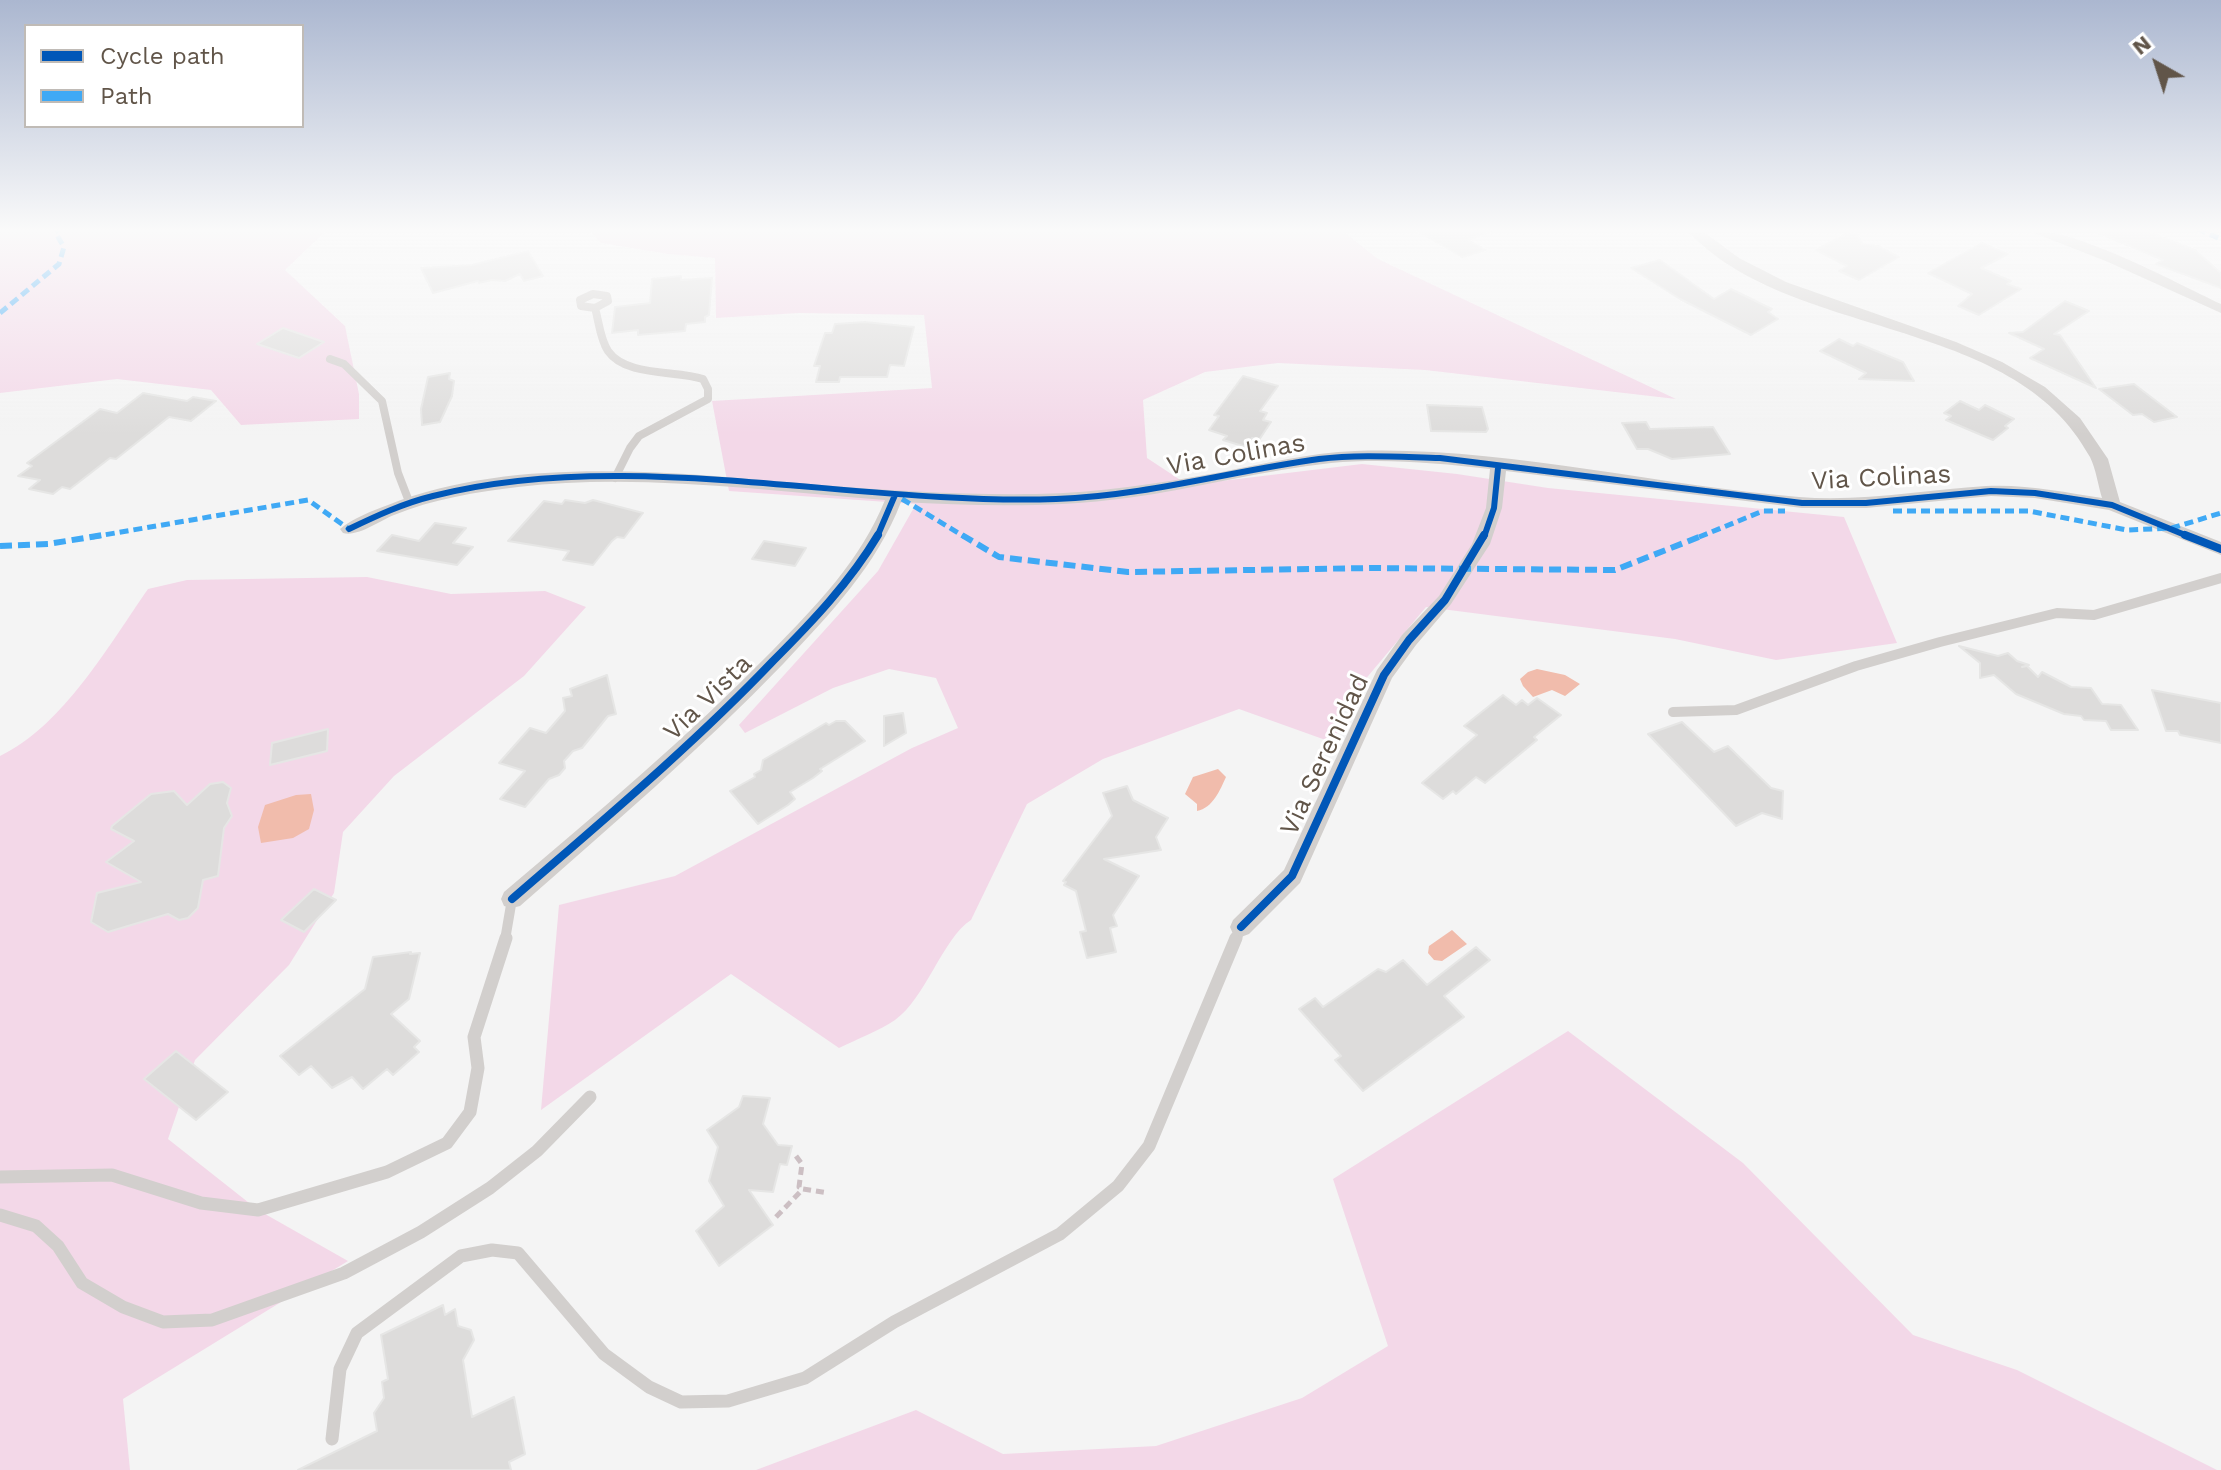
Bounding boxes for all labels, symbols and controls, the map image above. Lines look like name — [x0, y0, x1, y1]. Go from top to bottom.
legend — [24, 24, 304, 128]
north arrow — [2117, 24, 2197, 104]
text: N — [2127, 30, 2156, 60]
text: Cycle path — [100, 42, 225, 70]
text: Path — [100, 82, 153, 110]
street label: Via Colinas — [1164, 427, 1308, 483]
street label: Via Colinas — [1810, 459, 1952, 497]
street label: Via Vista — [657, 648, 759, 748]
street label: Via Serenidad — [1274, 669, 1376, 841]

